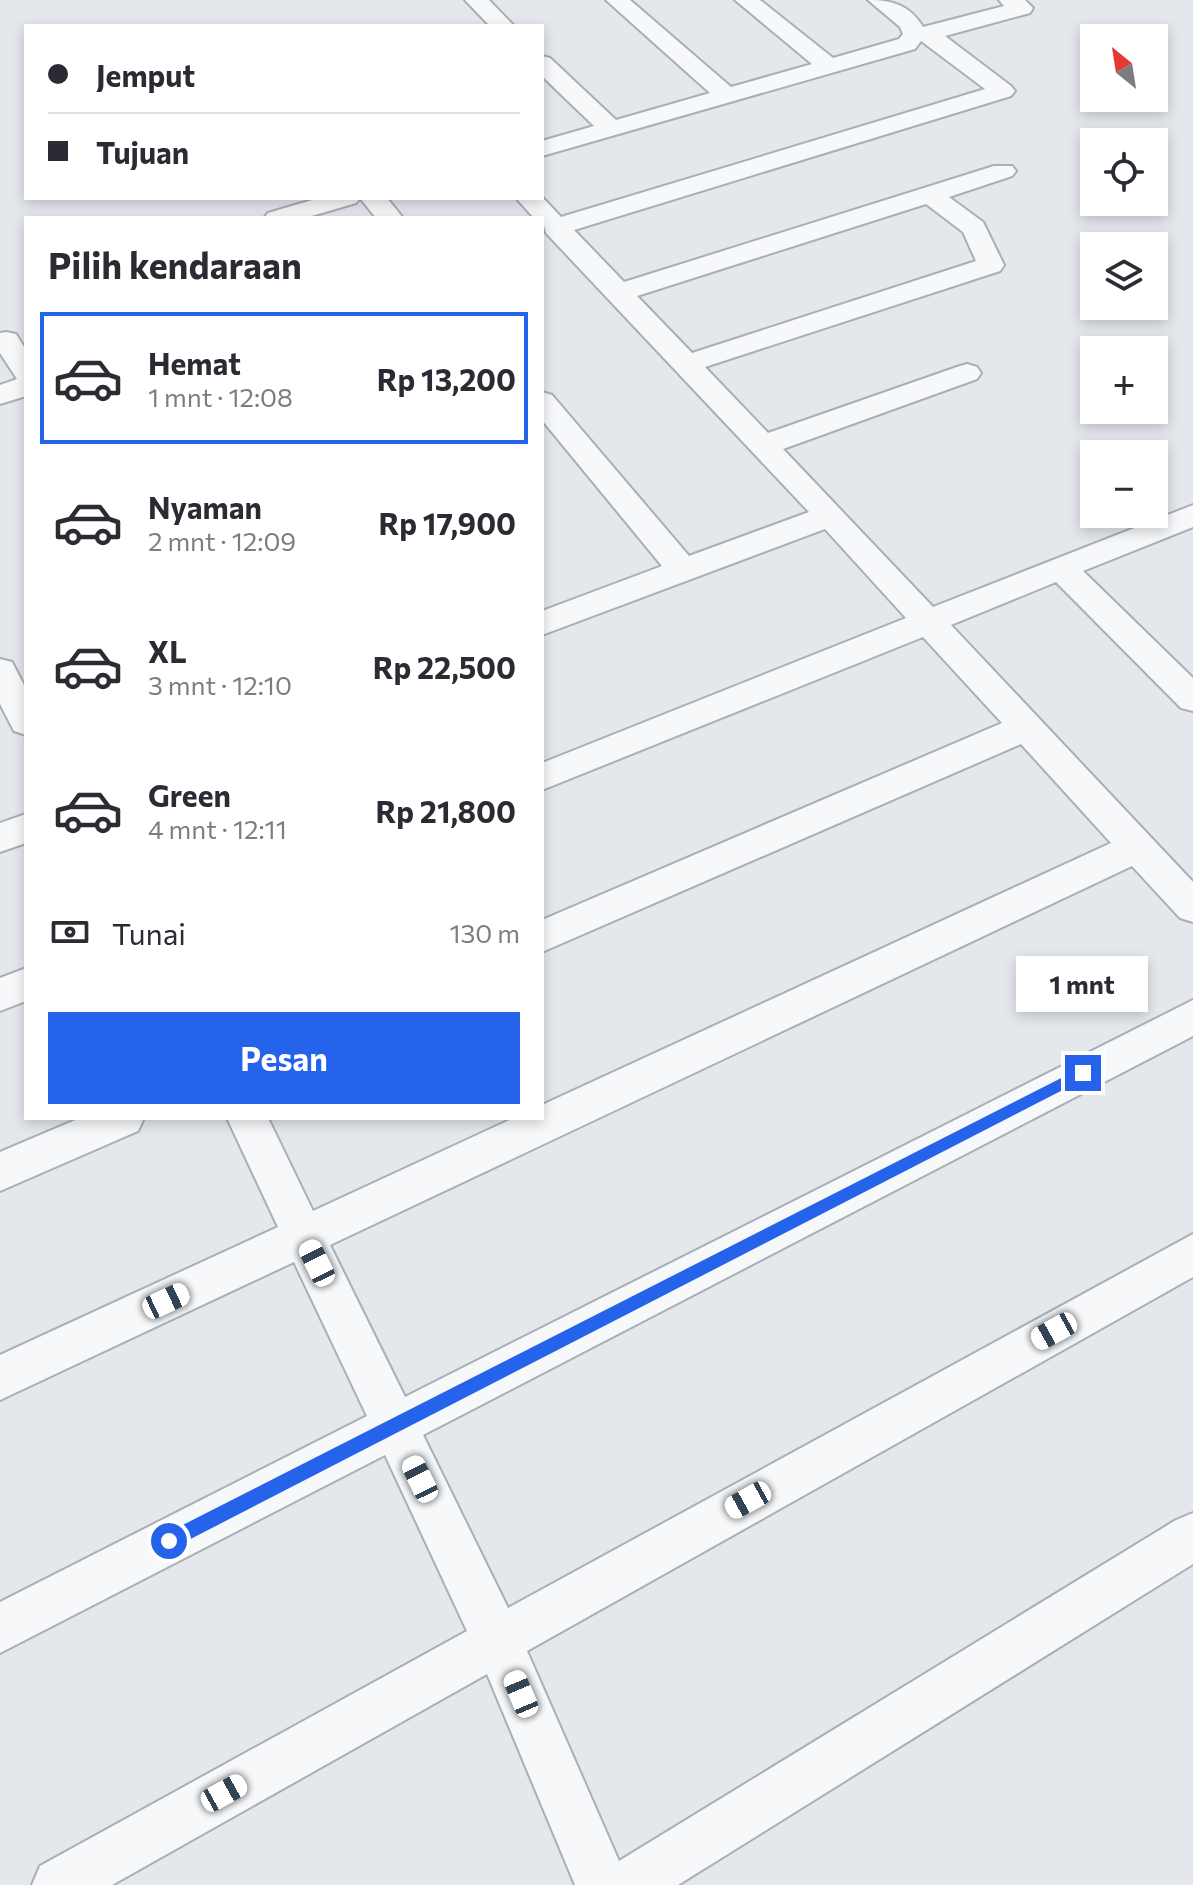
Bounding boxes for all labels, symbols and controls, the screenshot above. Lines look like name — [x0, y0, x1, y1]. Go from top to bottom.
north arrow — [1080, 24, 1168, 112]
map controls — [1080, 24, 1168, 528]
text: Jemput — [96, 56, 195, 93]
button: locate — [1080, 128, 1168, 216]
text: Tujuan — [96, 133, 189, 170]
button: layers — [1080, 232, 1168, 320]
text: Pilih kendaraan — [48, 242, 302, 286]
button: + — [1080, 336, 1168, 424]
icon: car — [52, 342, 124, 414]
text: Hemat — [148, 344, 241, 381]
text: Rp 13,200 — [377, 360, 516, 397]
text: 1 mnt · 12:08 — [148, 381, 293, 412]
button: − — [1080, 440, 1168, 528]
icon: car — [52, 486, 124, 558]
text: Nyaman — [148, 488, 262, 525]
text: Rp 17,900 — [379, 504, 516, 541]
text: 2 mnt · 12:09 — [148, 525, 296, 556]
icon: car — [52, 630, 124, 702]
text: XL — [148, 632, 187, 669]
text: Rp 22,500 — [373, 648, 516, 685]
text: 3 mnt · 12:10 — [148, 669, 292, 700]
icon: car — [52, 774, 124, 846]
text: Green — [148, 776, 231, 813]
text: Rp 21,800 — [376, 792, 516, 829]
text: 4 mnt · 12:11 — [148, 813, 287, 844]
icon: cash — [48, 910, 92, 954]
text: Tunai — [112, 914, 186, 951]
text: 130 m — [449, 917, 520, 948]
callout: 1 mnt — [1017, 957, 1149, 1013]
text: 1 mnt — [1049, 968, 1115, 999]
button: Pesan — [48, 1012, 520, 1104]
route end — [1065, 1055, 1101, 1091]
car — [296, 1236, 338, 1290]
car — [139, 1280, 193, 1322]
car — [1027, 1309, 1081, 1353]
car — [399, 1452, 441, 1506]
car — [721, 1478, 775, 1522]
route start — [151, 1523, 187, 1559]
car — [501, 1667, 541, 1721]
car — [197, 1771, 251, 1815]

